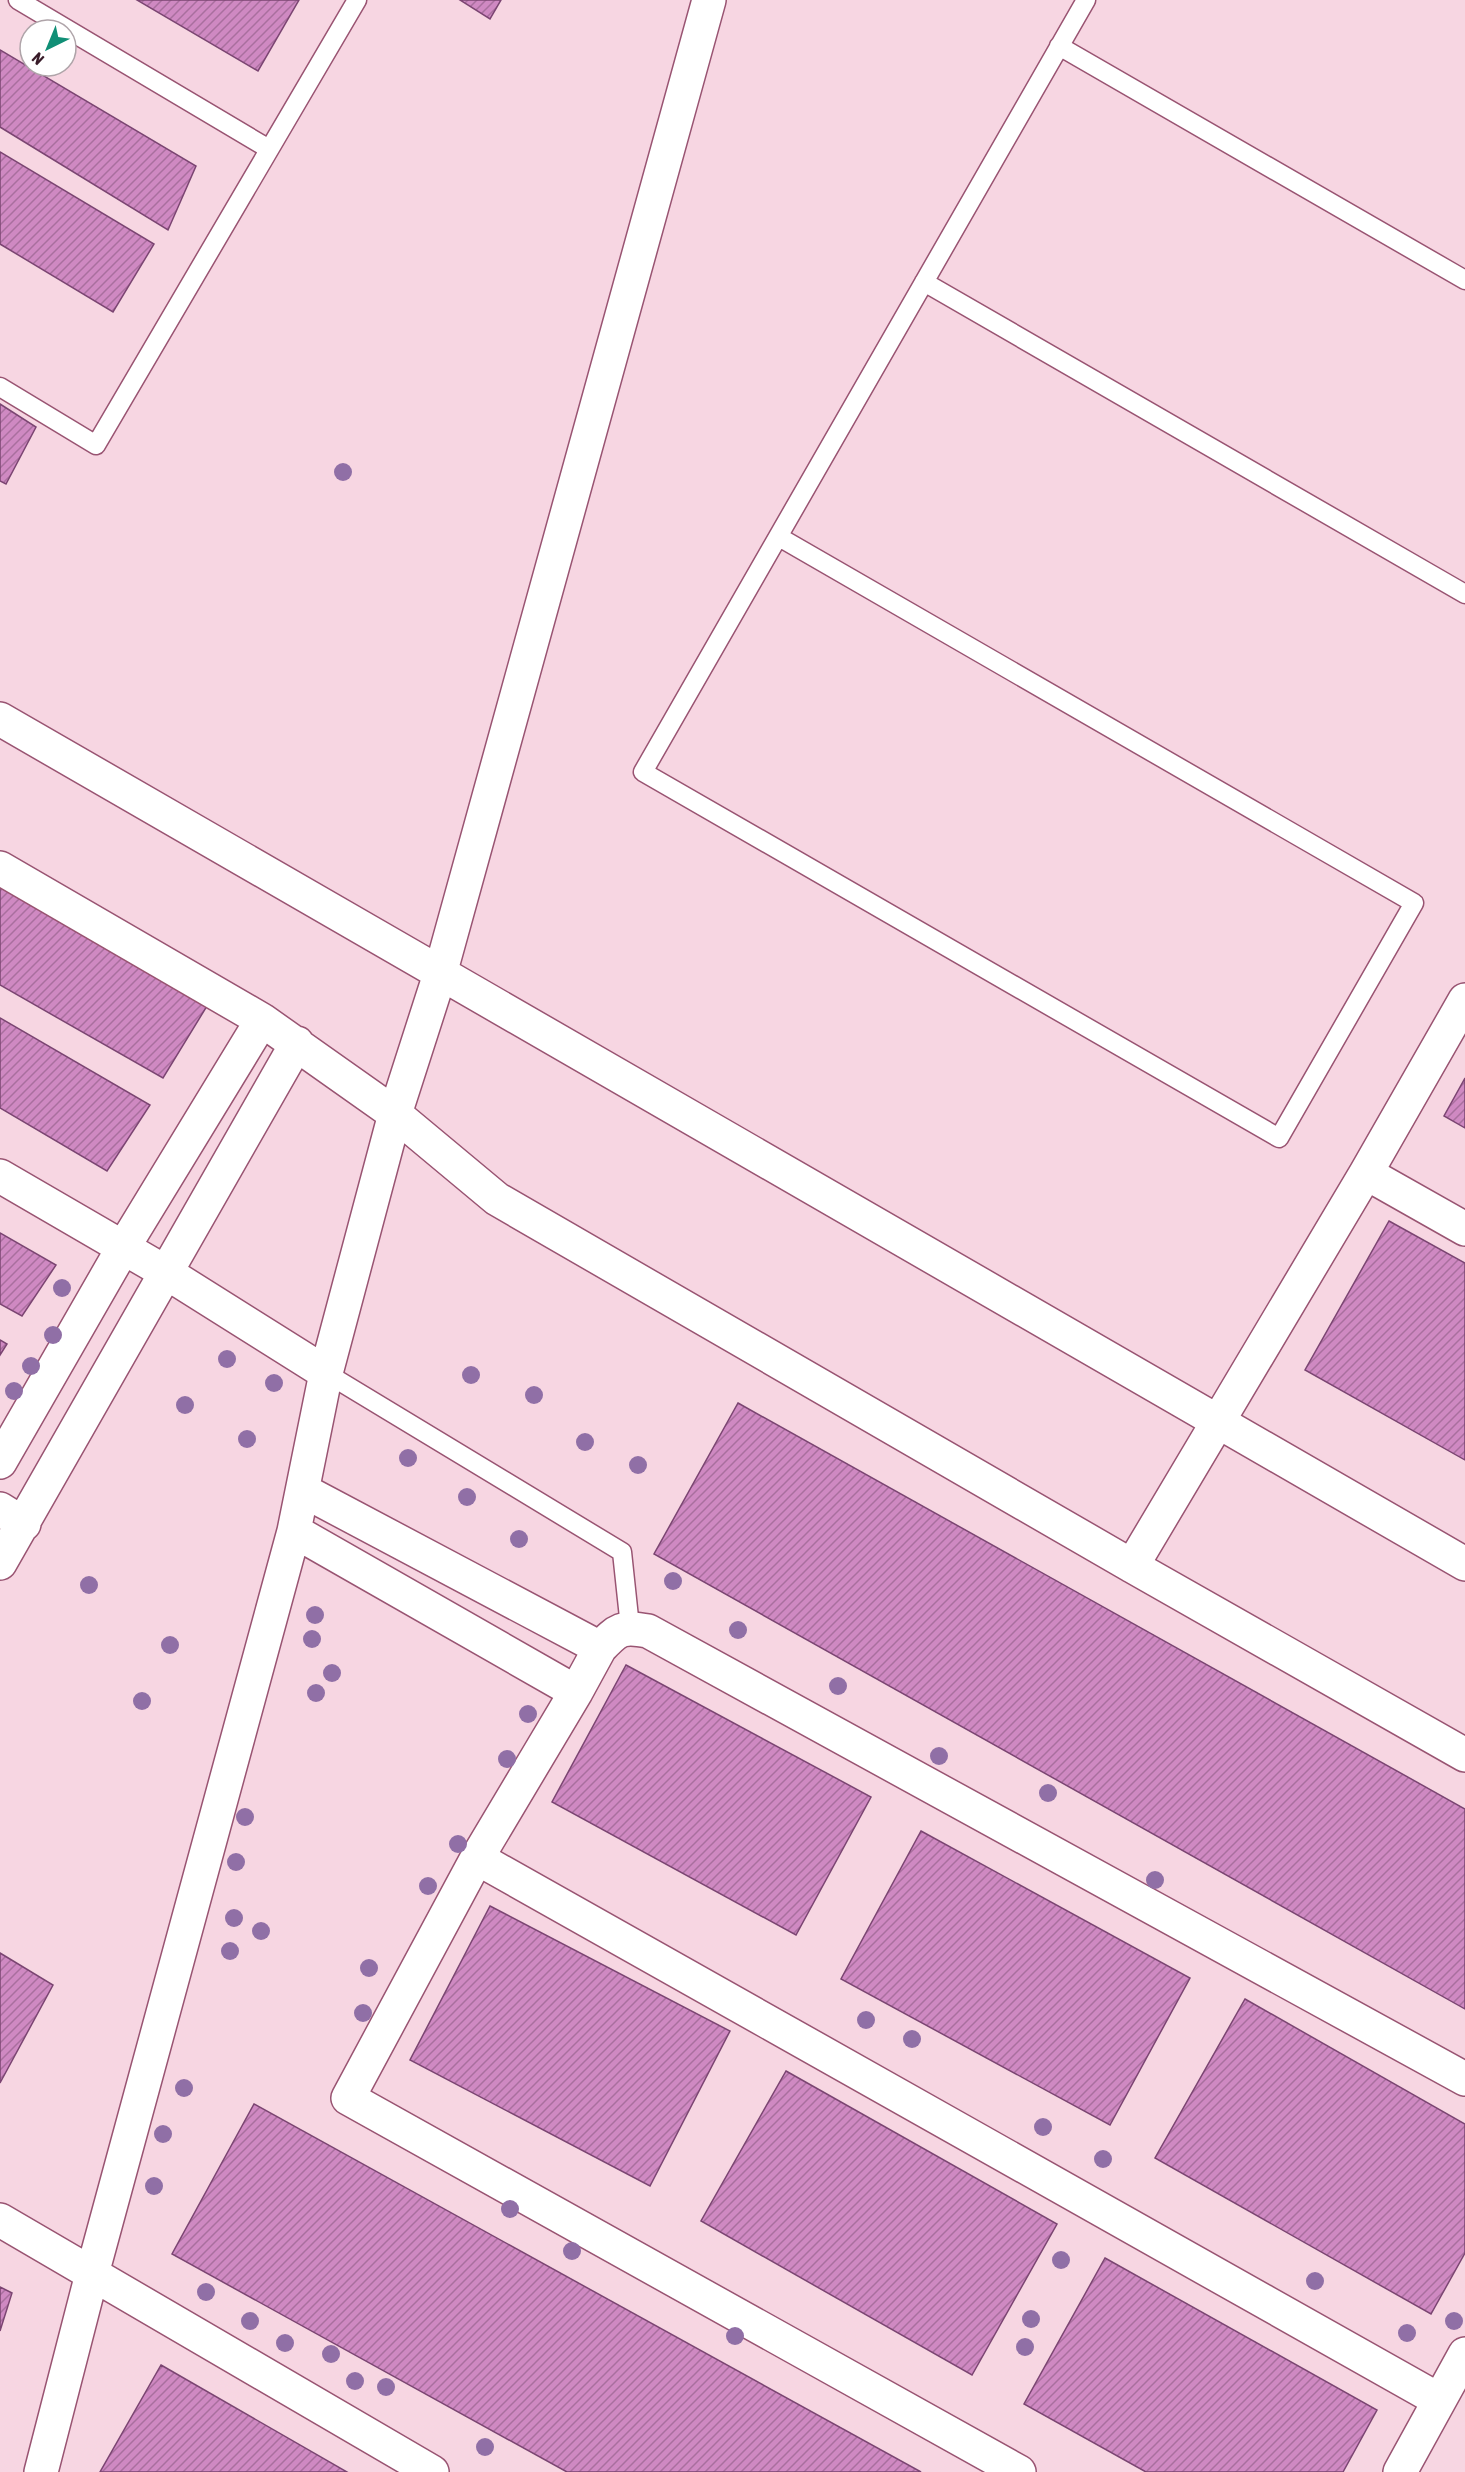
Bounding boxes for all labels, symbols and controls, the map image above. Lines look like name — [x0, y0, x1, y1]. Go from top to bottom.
north arrow — [18, 18, 78, 78]
text: N — [28, 49, 47, 69]

